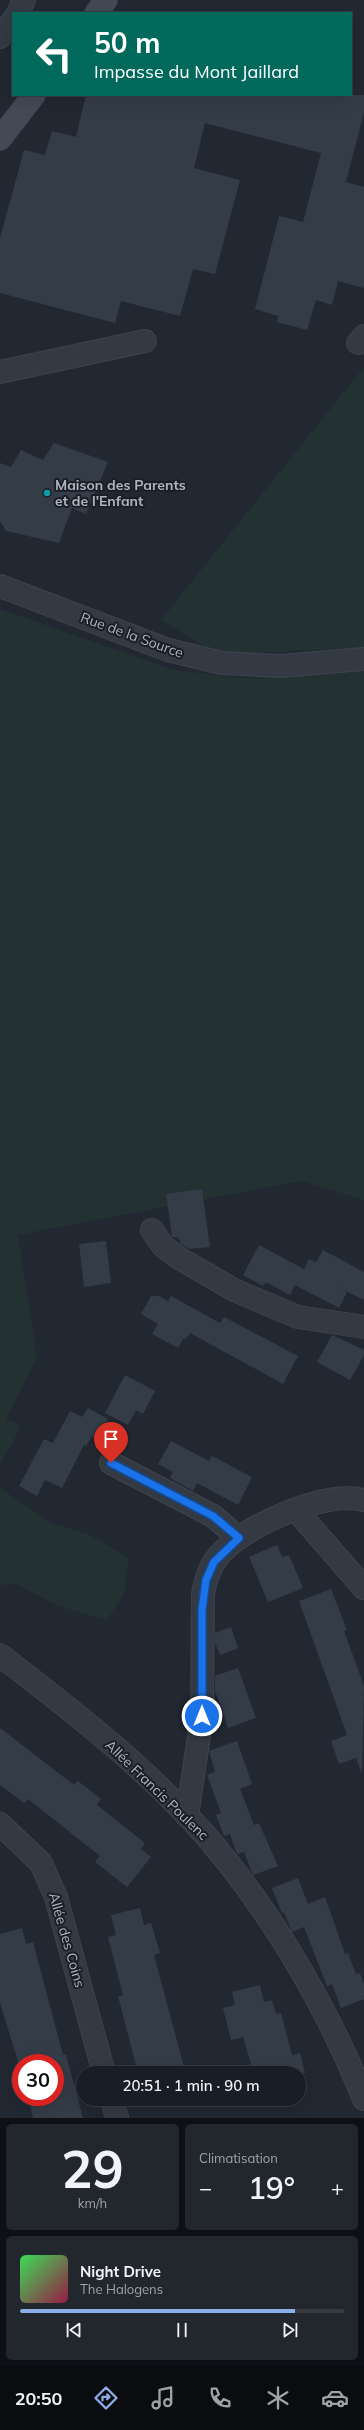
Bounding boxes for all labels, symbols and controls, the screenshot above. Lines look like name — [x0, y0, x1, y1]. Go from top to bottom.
text: 50 m — [94, 25, 160, 60]
icon: left — [28, 28, 80, 80]
text: Impasse du Mont Jaillard — [94, 60, 299, 83]
place label: Maison des Parents et de l'Enfant — [55, 476, 186, 510]
marker: Maison des Parents et de l'Enfant — [42, 488, 52, 498]
street label: Rue de la Source — [78, 608, 186, 662]
pin — [94, 1422, 128, 1463]
icon: arrive — [100, 1428, 122, 1450]
position arrow — [181, 1695, 223, 1737]
street label: Allée Francis Poulenc — [101, 1736, 213, 1844]
street label: Allée des Coins — [45, 1890, 89, 1990]
speed limit sign: 30 — [12, 2054, 64, 2106]
text: 20:51 · 1 min · 90 m — [122, 2076, 260, 2095]
text: 29 — [61, 2136, 124, 2201]
text: Climatisation — [199, 2150, 278, 2166]
text: 19° — [248, 2169, 295, 2207]
text: − — [199, 2174, 212, 2202]
text: + — [331, 2174, 344, 2202]
text: km/h — [78, 2195, 107, 2211]
text: Night Drive — [80, 2262, 161, 2281]
text: The Halogens — [80, 2281, 163, 2297]
icon: previous — [63, 2319, 85, 2341]
icon: pause — [171, 2319, 193, 2341]
icon: next — [279, 2319, 301, 2341]
icon: directions — [92, 2384, 120, 2412]
icon: music — [149, 2384, 177, 2412]
icon: phone — [206, 2384, 234, 2412]
icon: climate — [264, 2384, 292, 2412]
icon: car — [321, 2384, 349, 2412]
text: 20:50 — [15, 2387, 62, 2410]

